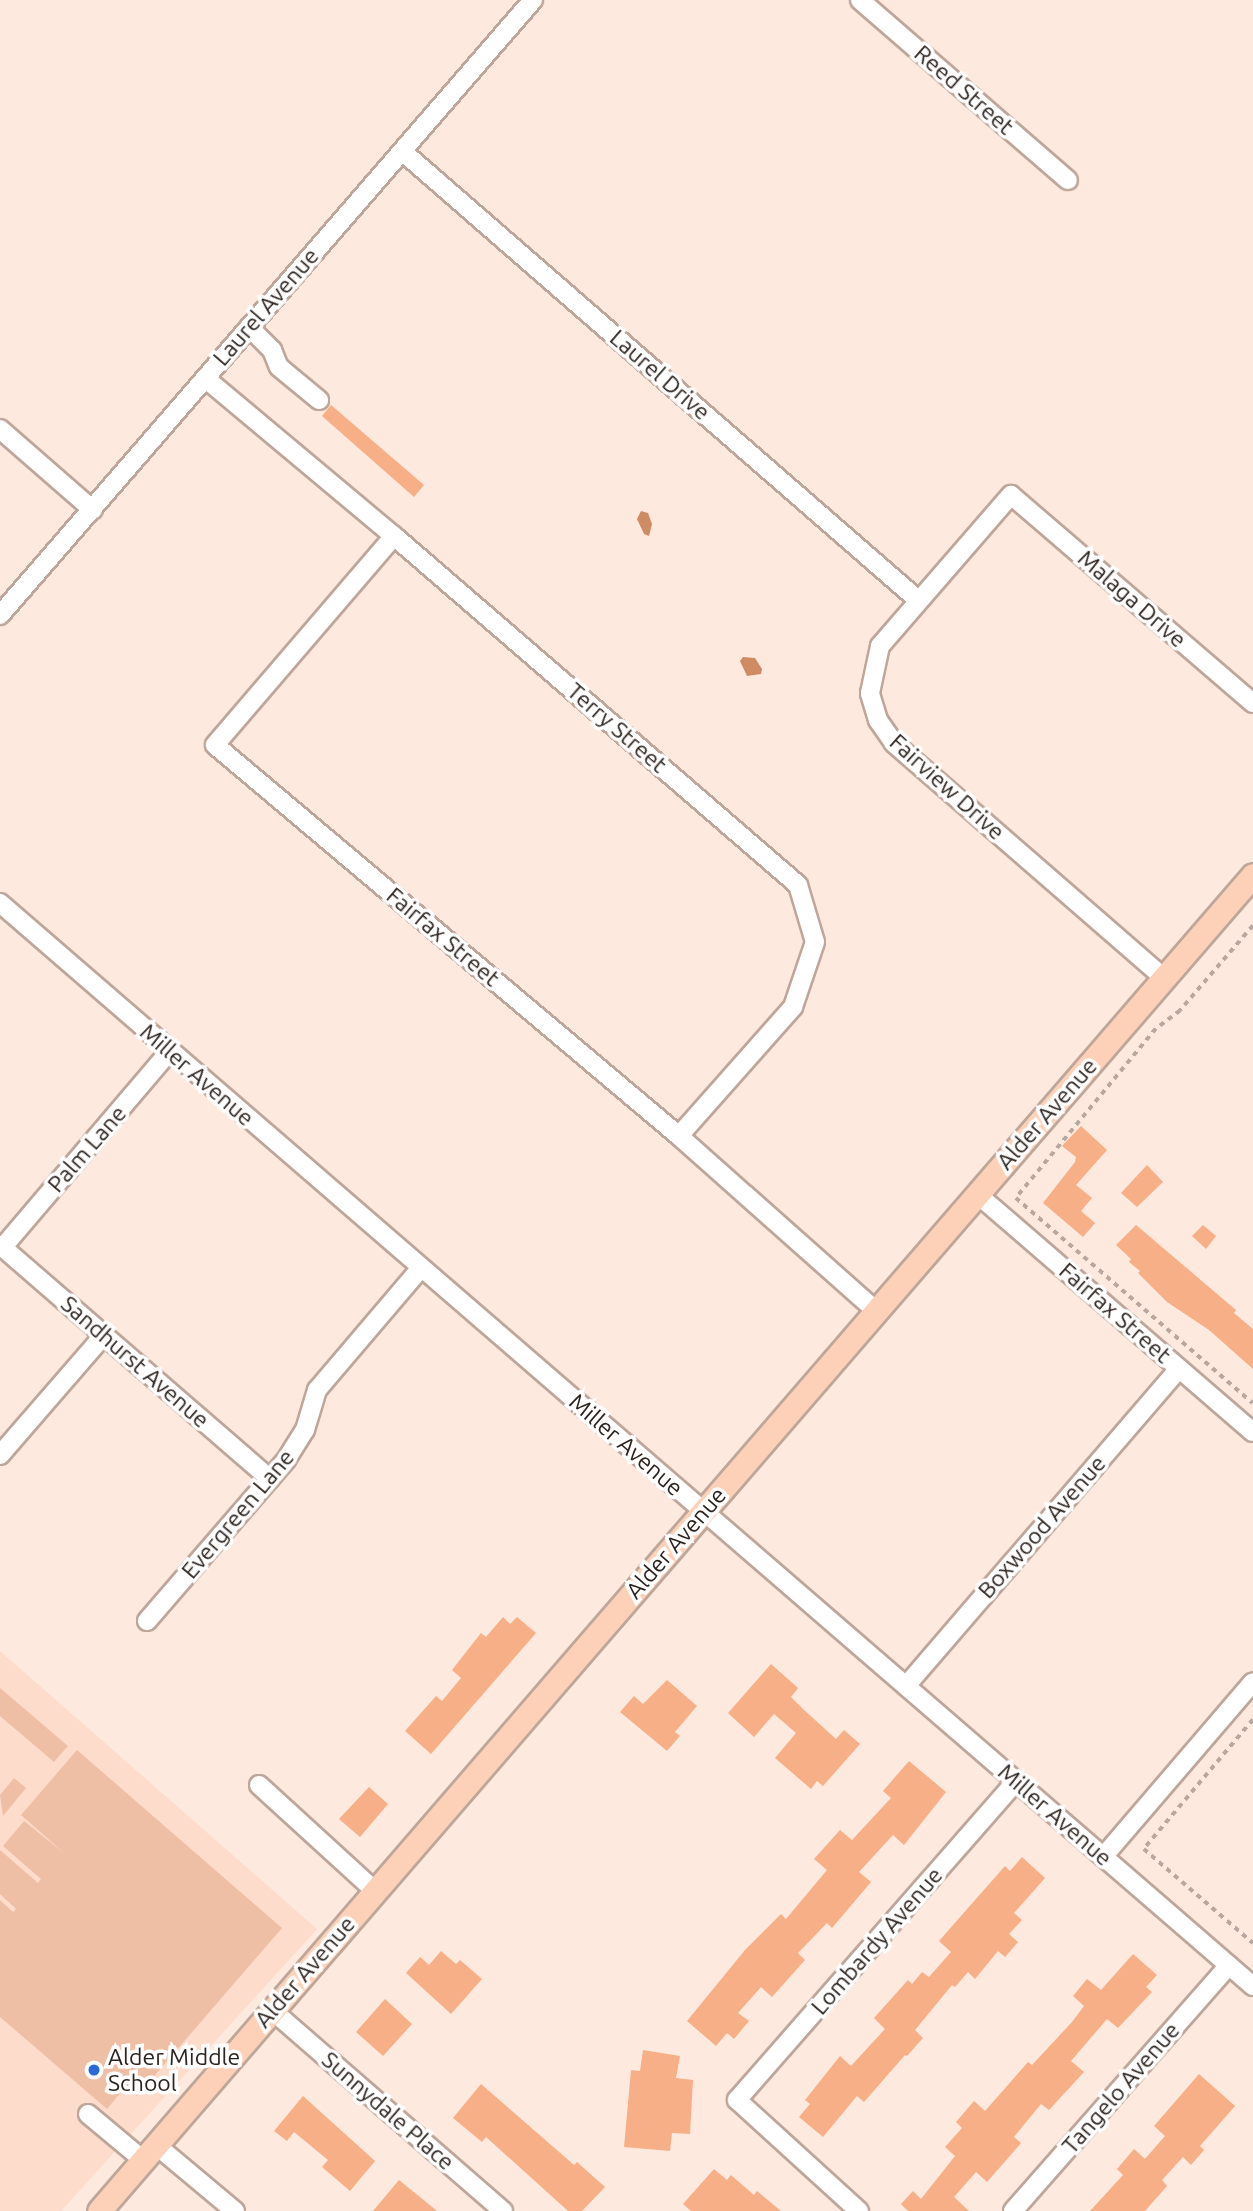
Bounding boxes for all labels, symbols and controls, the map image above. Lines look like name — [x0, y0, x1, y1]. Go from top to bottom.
street label: Reed Street — [909, 39, 1019, 141]
street label: Laurel Avenue — [207, 243, 325, 371]
street label: Laurel Drive — [604, 324, 716, 426]
street label: Malaga Drive — [1072, 545, 1192, 653]
street label: Terry Street — [562, 677, 672, 779]
street label: Fairview Drive — [884, 728, 1010, 846]
street label: Fairfax Street — [381, 882, 505, 992]
street label: Miller Avenue — [134, 1018, 260, 1132]
street label: Alder Avenue — [991, 1053, 1103, 1175]
street label: Palm Lane — [42, 1100, 132, 1198]
street label: Fairfax Street — [1053, 1257, 1177, 1369]
street label: Sandhurst Avenue — [55, 1290, 215, 1434]
street label: Miller Avenue — [563, 1388, 689, 1502]
street label: Evergreen Lane — [176, 1444, 300, 1584]
street label: Boxwood Avenue — [972, 1450, 1112, 1604]
street label: Alder Avenue — [620, 1482, 732, 1604]
street label: Miller Avenue — [992, 1758, 1118, 1872]
street label: Lombardy Avenue — [805, 1862, 949, 2020]
street label: Alder Avenue — [249, 1911, 361, 2033]
street label: Tangelo Avenue — [1056, 2017, 1186, 2159]
place label: Alder Middle School — [108, 2043, 240, 2097]
street label: Sunnydale Place — [316, 2046, 460, 2176]
marker: Alder Middle School — [86, 2062, 102, 2078]

